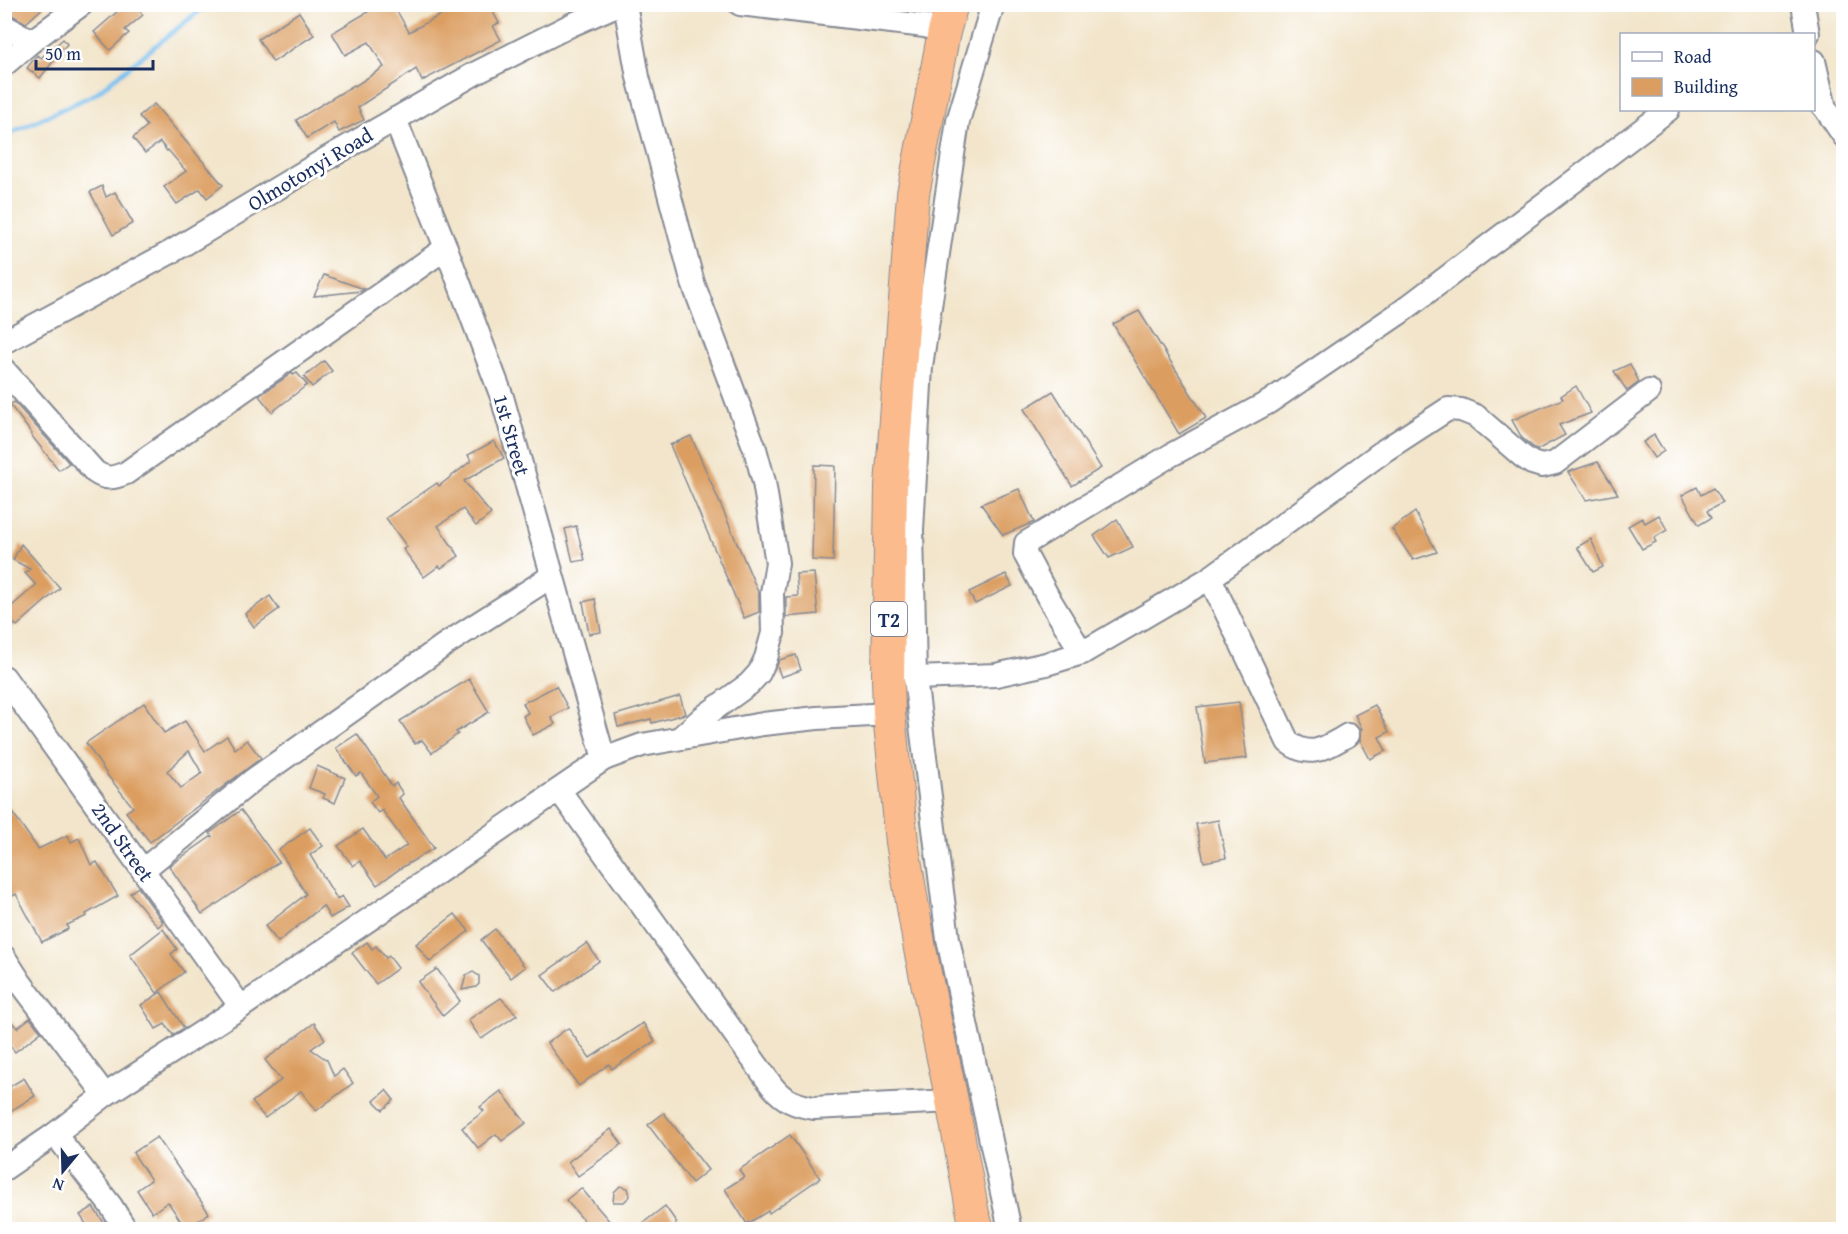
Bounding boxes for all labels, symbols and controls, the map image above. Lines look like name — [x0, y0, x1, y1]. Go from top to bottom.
scale bar — [36, 33, 153, 71]
legend — [1620, 33, 1815, 111]
text: 50 m — [45, 40, 81, 67]
text: Road — [1674, 43, 1712, 70]
text: Building — [1674, 73, 1738, 100]
street label: Olmotonyi Road — [241, 119, 379, 219]
street label: 1st Street — [486, 391, 539, 480]
road number: T2 — [871, 602, 907, 636]
street label: 2nd Street — [84, 796, 162, 889]
north arrow — [33, 1141, 93, 1201]
text: N — [49, 1172, 67, 1198]

